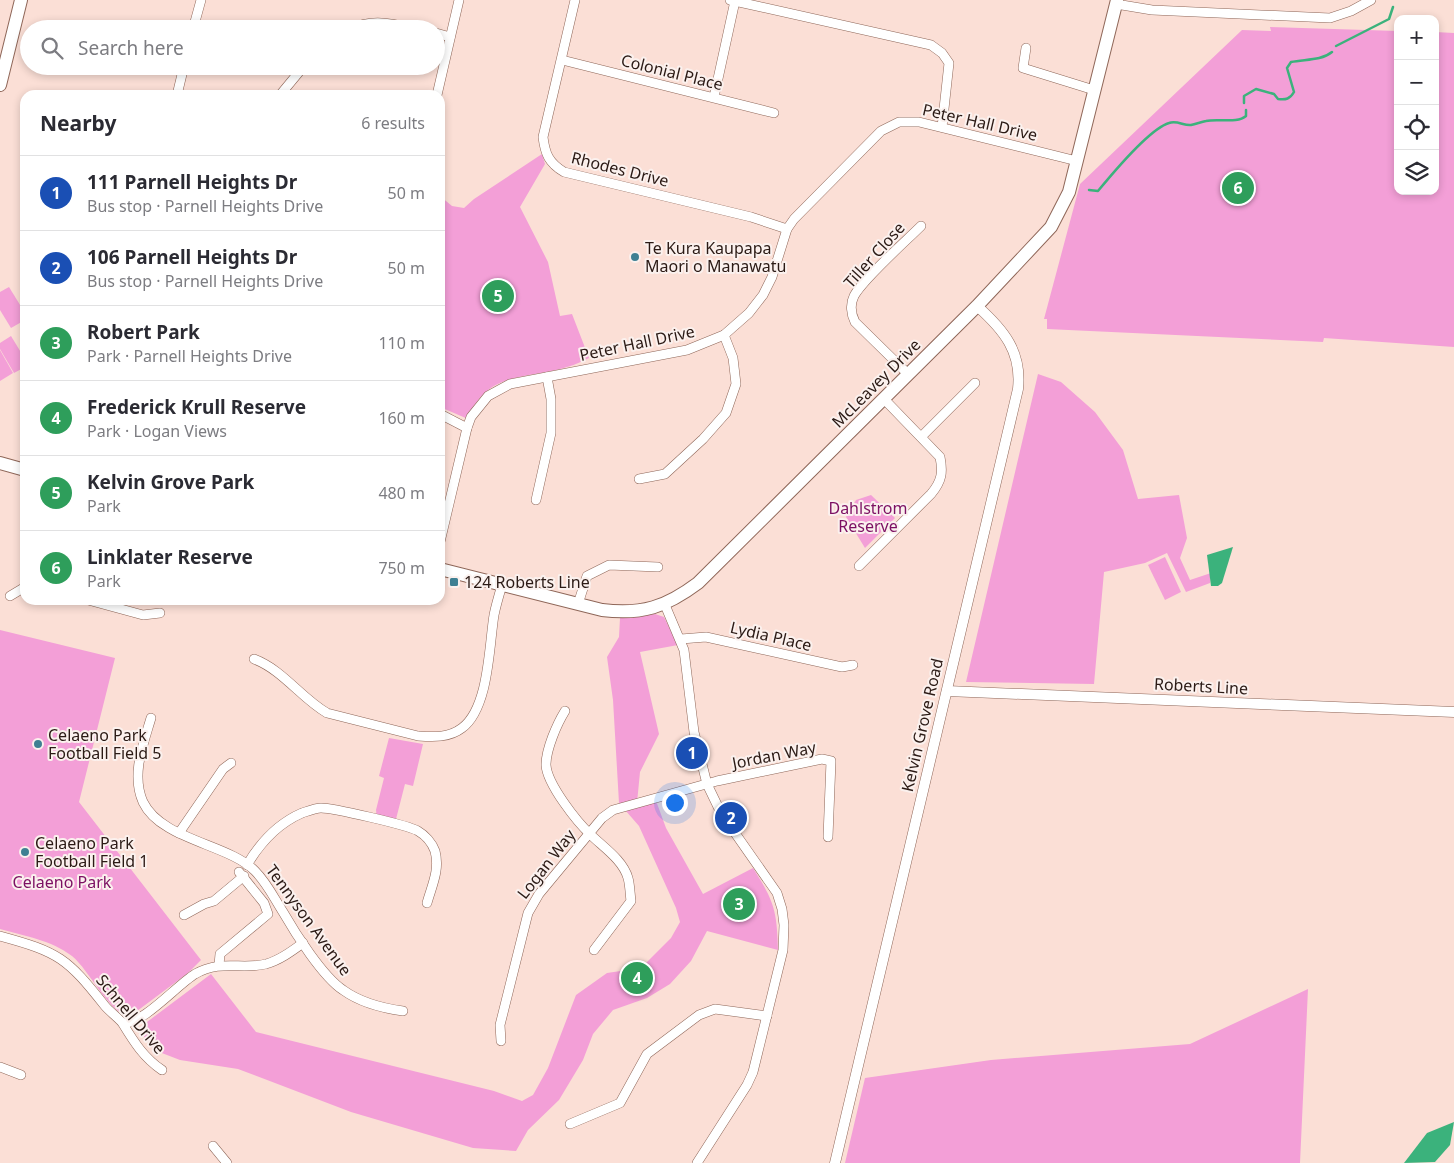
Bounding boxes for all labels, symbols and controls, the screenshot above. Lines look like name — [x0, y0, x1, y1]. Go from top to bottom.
map controls — [1394, 15, 1439, 195]
button: + — [1394, 15, 1439, 60]
search box — [20, 20, 445, 75]
icon: search — [38, 34, 66, 62]
text: Search here — [78, 35, 184, 61]
street label: Colonial Place — [619, 49, 725, 95]
button: − — [1394, 60, 1439, 105]
street label: Peter Hall Drive — [920, 98, 1040, 146]
button: locate — [1394, 105, 1439, 150]
text: Nearby — [40, 109, 116, 137]
text: 6 results — [361, 112, 425, 134]
street label: Rhodes Drive — [569, 146, 671, 192]
button: layers — [1394, 150, 1439, 195]
text: 111 Parnell Heights Dr — [87, 169, 297, 195]
pin: 6 — [1222, 169, 1254, 207]
text: 1 — [51, 182, 61, 204]
text: 50 m — [388, 182, 425, 204]
text: Bus stop · Parnell Heights Drive — [87, 195, 323, 217]
street label: Tiller Close — [838, 217, 910, 293]
place label: Te Kura Kaupapa Maori o Manawatu — [645, 237, 786, 277]
text: 106 Parnell Heights Dr — [87, 244, 297, 270]
marker: Te Kura Kaupapa Maori o Manawatu — [629, 251, 641, 263]
text: 2 — [51, 257, 61, 279]
text: 50 m — [388, 257, 425, 279]
text: Bus stop · Parnell Heights Drive — [87, 270, 323, 292]
pin: 5 — [482, 277, 514, 315]
text: Robert Park — [87, 319, 200, 345]
street label: Peter Hall Drive — [577, 320, 697, 366]
text: 3 — [51, 332, 61, 354]
text: 110 m — [378, 332, 425, 354]
street label: McLeavey Drive — [827, 334, 925, 432]
text: Park · Parnell Heights Drive — [87, 345, 292, 367]
text: Frederick Krull Reserve — [87, 394, 306, 420]
text: 4 — [51, 407, 61, 429]
text: 160 m — [378, 407, 425, 429]
text: Park · Logan Views — [87, 420, 227, 442]
text: Kelvin Grove Park — [87, 469, 254, 495]
text: 5 — [51, 482, 61, 504]
text: 480 m — [378, 482, 425, 504]
text: Park — [87, 495, 121, 517]
park label: Dahlstrom Reserve — [828, 497, 908, 537]
text: Linklater Reserve — [87, 544, 253, 570]
text: 6 — [51, 557, 61, 579]
text: 750 m — [378, 557, 425, 579]
text: Park — [87, 570, 121, 592]
place label: 124 Roberts Line — [464, 571, 590, 593]
marker: 124 Roberts Line — [448, 576, 460, 588]
street label: Lydia Place — [728, 616, 814, 656]
street label: Kelvin Grove Road — [896, 656, 948, 794]
street label: Roberts Line — [1153, 673, 1249, 699]
place label: Celaeno Park Football Field 5 — [48, 724, 161, 764]
pin: 1 — [676, 734, 708, 772]
street label: Jordan Way — [728, 736, 819, 774]
marker: Celaeno Park Football Field 5 — [32, 738, 44, 750]
your location — [662, 790, 688, 816]
pin: 2 — [715, 799, 747, 837]
street label: Logan Way — [512, 824, 581, 903]
place label: Celaeno Park Football Field 1 — [35, 832, 148, 872]
marker: Celaeno Park Football Field 1 — [19, 846, 31, 858]
street label: Tennyson Avenue — [261, 860, 357, 980]
park label: Celaeno Park — [13, 871, 112, 893]
pin: 3 — [723, 885, 755, 923]
pin: 4 — [621, 959, 653, 997]
street label: Schnell Drive — [91, 970, 171, 1058]

